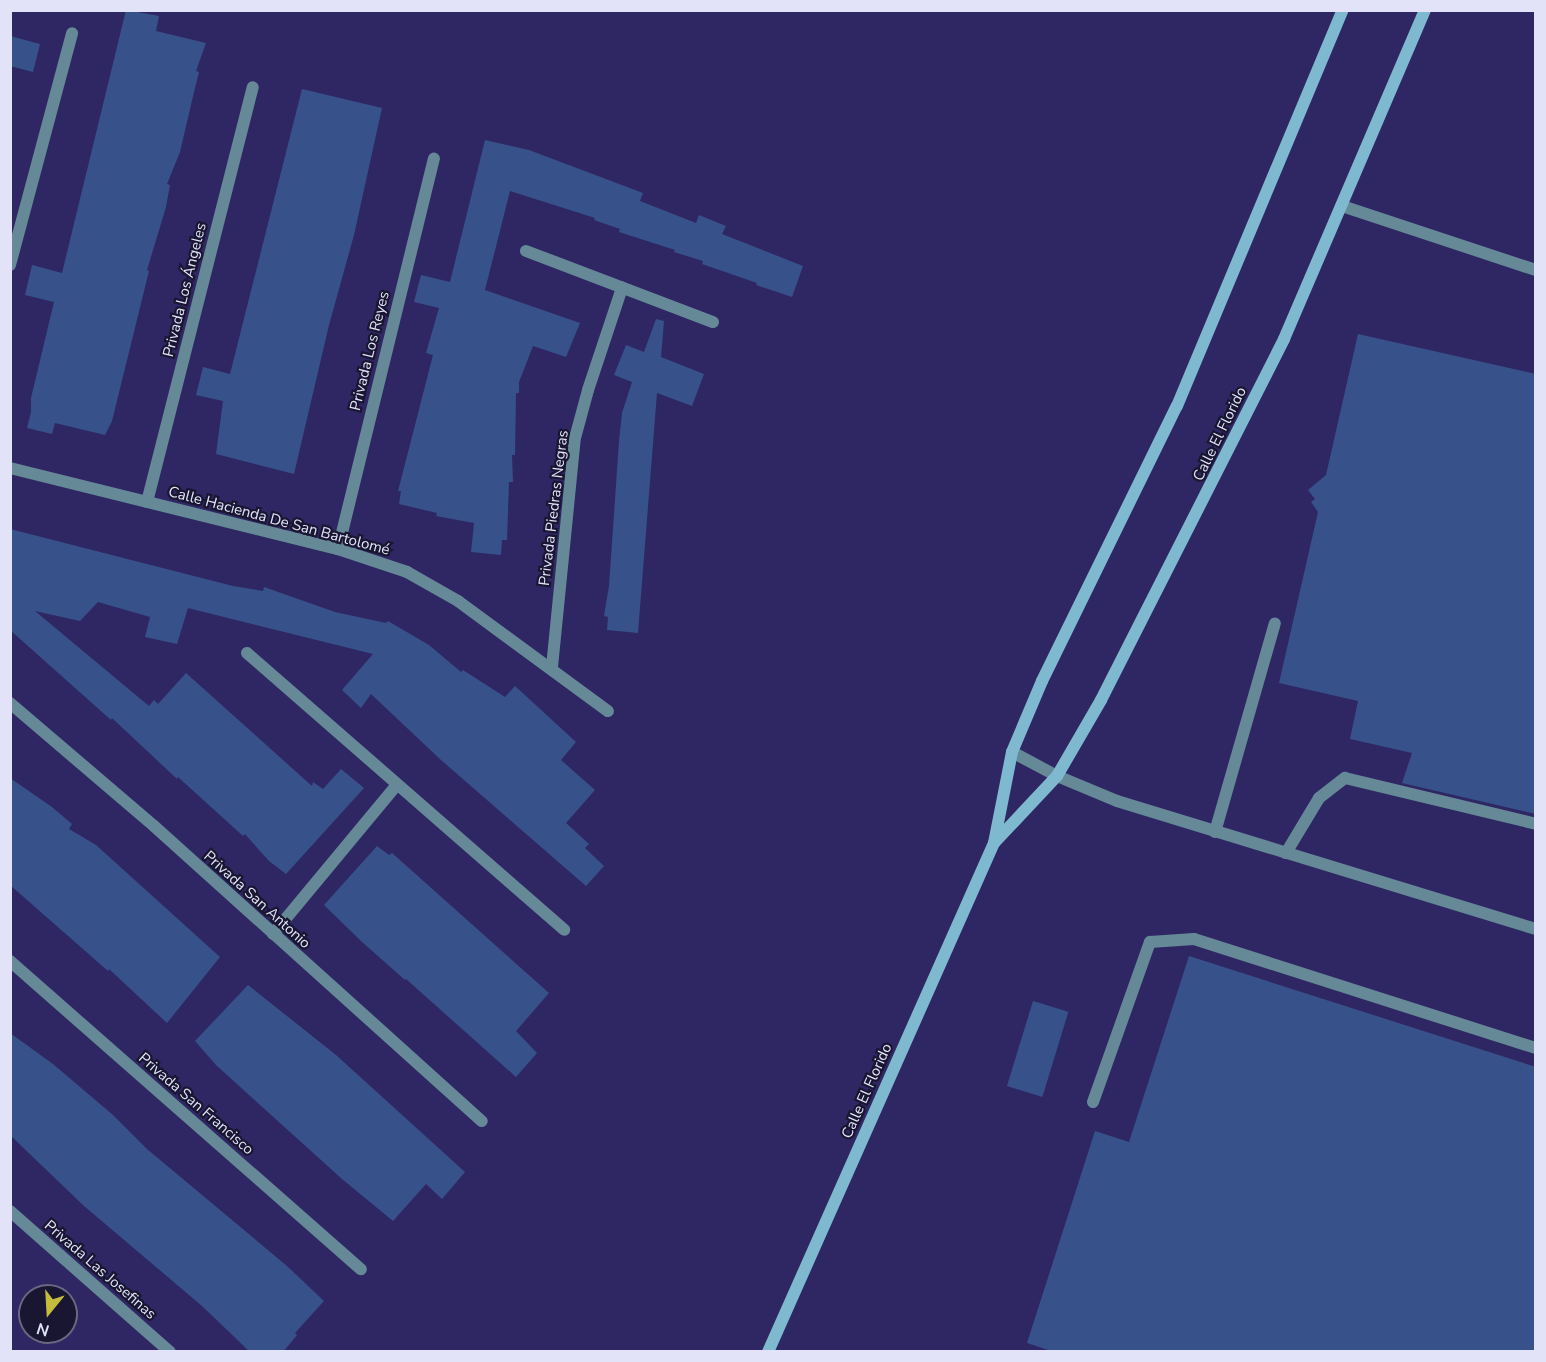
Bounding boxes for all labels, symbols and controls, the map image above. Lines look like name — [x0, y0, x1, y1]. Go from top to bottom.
street label: Privada Los Ángeles — [160, 221, 210, 359]
street label: Privada Los Reyes — [346, 289, 394, 413]
street label: Calle El Florido — [1189, 384, 1251, 484]
street label: Privada Piedras Negras — [536, 429, 572, 587]
street label: Calle Hacienda De San Bartolomé — [166, 483, 392, 559]
street label: Privada San Antonio — [200, 847, 314, 953]
street label: Calle El Florido — [838, 1041, 896, 1141]
street label: Privada San Francisco — [135, 1049, 257, 1159]
street label: Privada Las Josefinas — [41, 1217, 159, 1323]
north arrow — [18, 1284, 78, 1344]
text: N — [34, 1317, 52, 1342]

